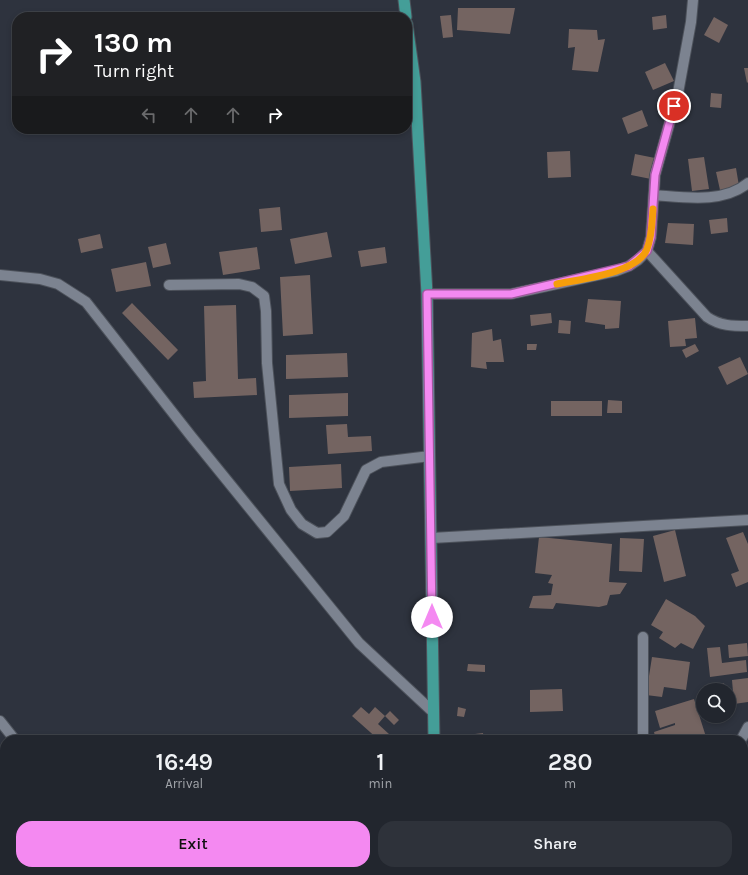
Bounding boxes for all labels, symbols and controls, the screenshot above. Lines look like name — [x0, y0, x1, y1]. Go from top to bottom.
text: 130 m — [94, 26, 173, 59]
icon: right — [28, 28, 80, 80]
text: Turn right — [94, 60, 174, 82]
pin — [657, 89, 691, 123]
icon: arrive — [663, 95, 685, 117]
icon: left — [138, 104, 160, 126]
icon: ahead — [180, 104, 202, 126]
icon: ahead — [222, 104, 244, 126]
icon: right — [264, 104, 286, 126]
position arrow — [411, 596, 453, 638]
map controls — [696, 683, 736, 723]
button: search — [696, 683, 736, 723]
text: 16:49 — [156, 748, 213, 776]
text: 1 — [376, 748, 385, 776]
text: 280 — [548, 748, 592, 776]
text: Arrival — [165, 776, 203, 791]
text: min — [368, 776, 392, 791]
text: m — [564, 776, 576, 791]
button: Exit — [16, 821, 370, 867]
button: Share — [378, 821, 732, 867]

